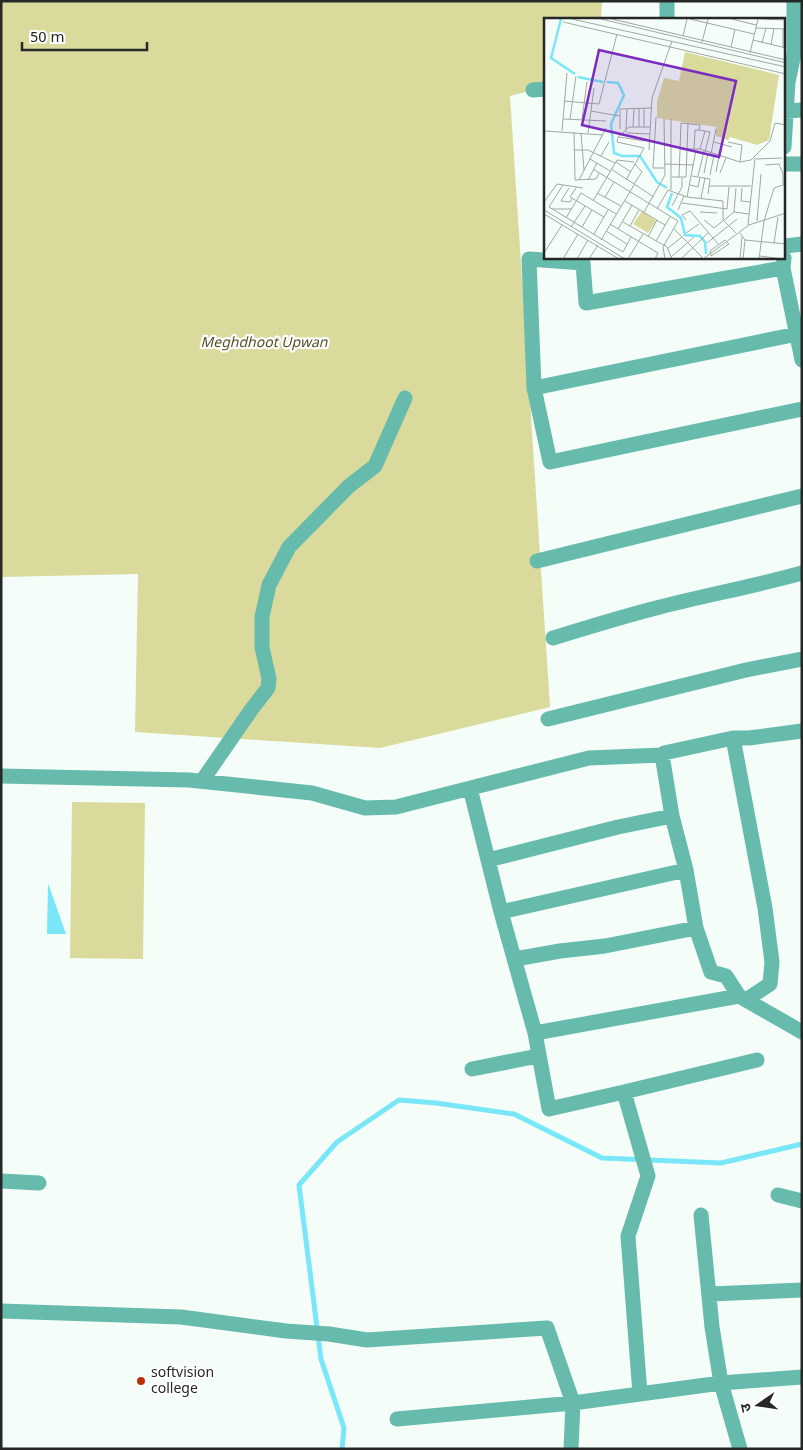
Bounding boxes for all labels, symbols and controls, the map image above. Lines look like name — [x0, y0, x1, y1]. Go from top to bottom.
inset map — [544, 18, 786, 259]
scale bar — [22, 20, 148, 52]
text: 50 m — [30, 29, 64, 48]
park label: Meghdhoot Upwan — [201, 334, 329, 353]
place label: softvision college — [151, 1364, 214, 1399]
marker: softvision college — [135, 1375, 147, 1387]
north arrow — [733, 1380, 783, 1430]
text: उ — [736, 1401, 757, 1414]

